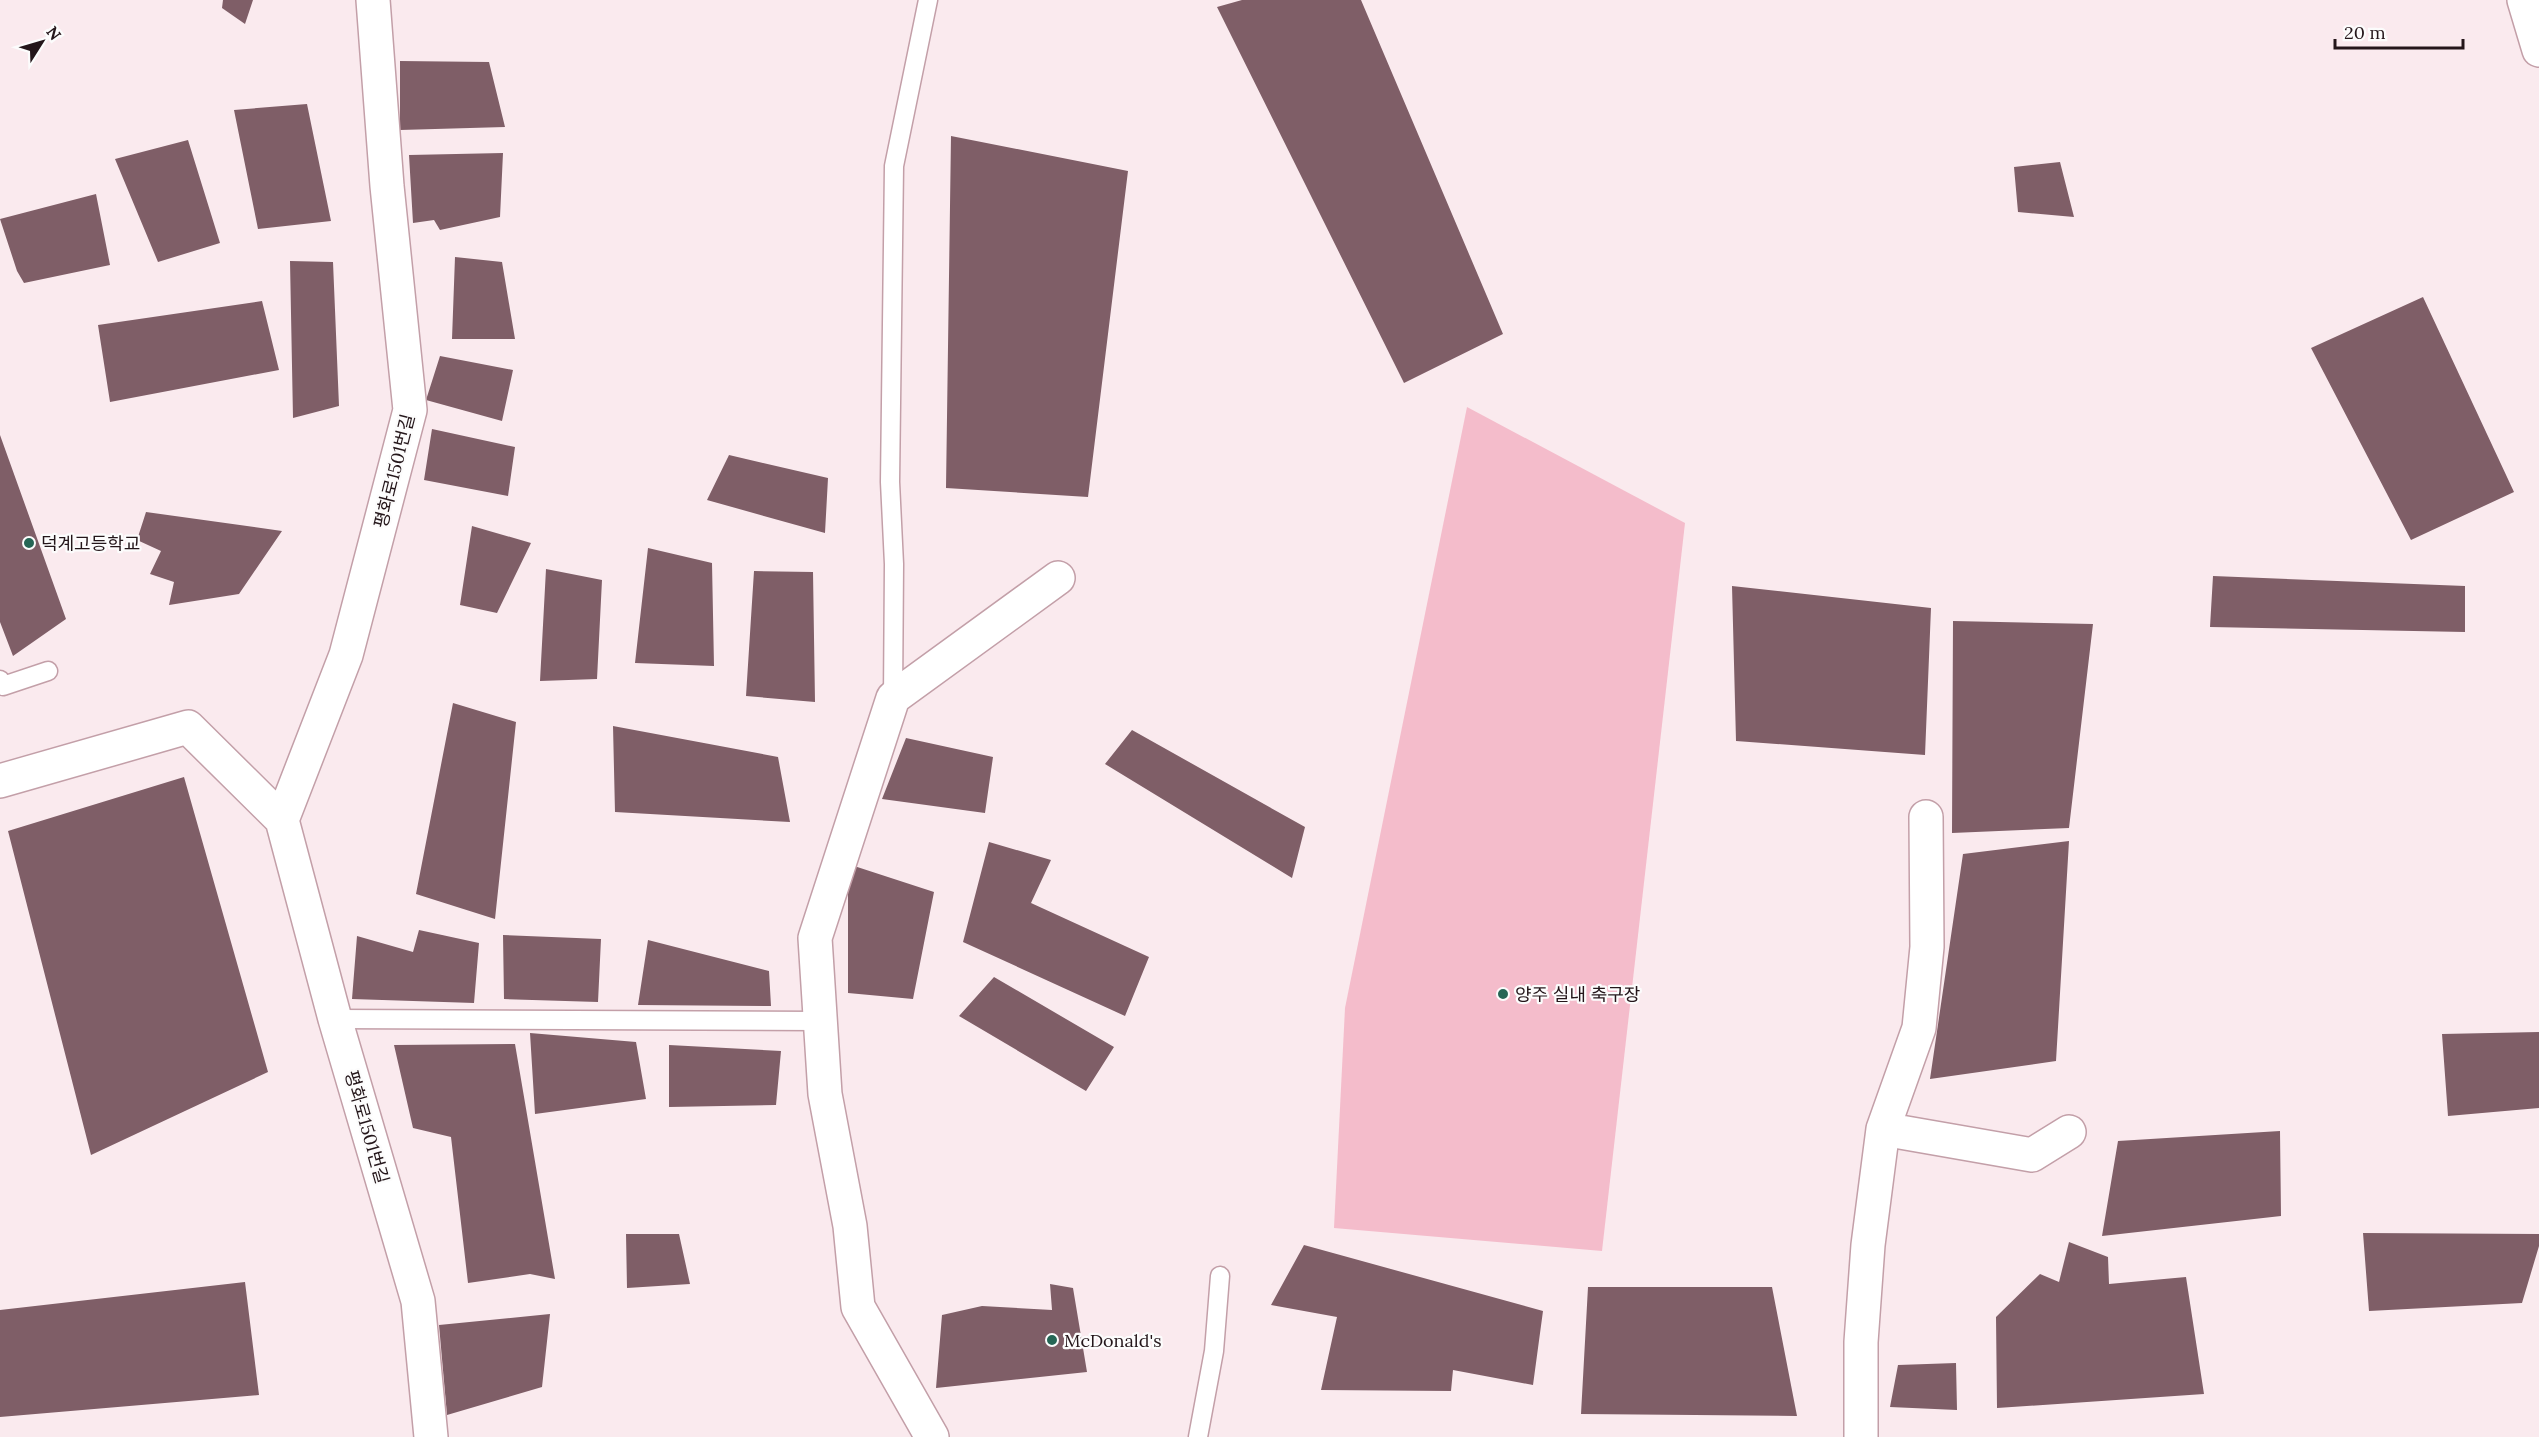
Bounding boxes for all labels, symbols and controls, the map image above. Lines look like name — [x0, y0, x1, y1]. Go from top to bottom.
north arrow — [12, 12, 72, 72]
scale bar — [2335, 12, 2462, 50]
text: 20 m — [2344, 21, 2386, 44]
text: N — [42, 22, 66, 44]
street label: 평화로1501번길 — [369, 412, 419, 530]
place label: 덕계고등학교 — [41, 532, 140, 555]
marker: 덕계고등학교 — [22, 536, 36, 550]
place label: 양주 실내 축구장 — [1515, 983, 1640, 1006]
marker: 양주 실내 축구장 — [1496, 987, 1510, 1001]
street label: 평화로1501번길 — [340, 1068, 394, 1186]
place label: McDonald's — [1064, 1329, 1162, 1352]
marker: McDonald's — [1045, 1333, 1059, 1347]

